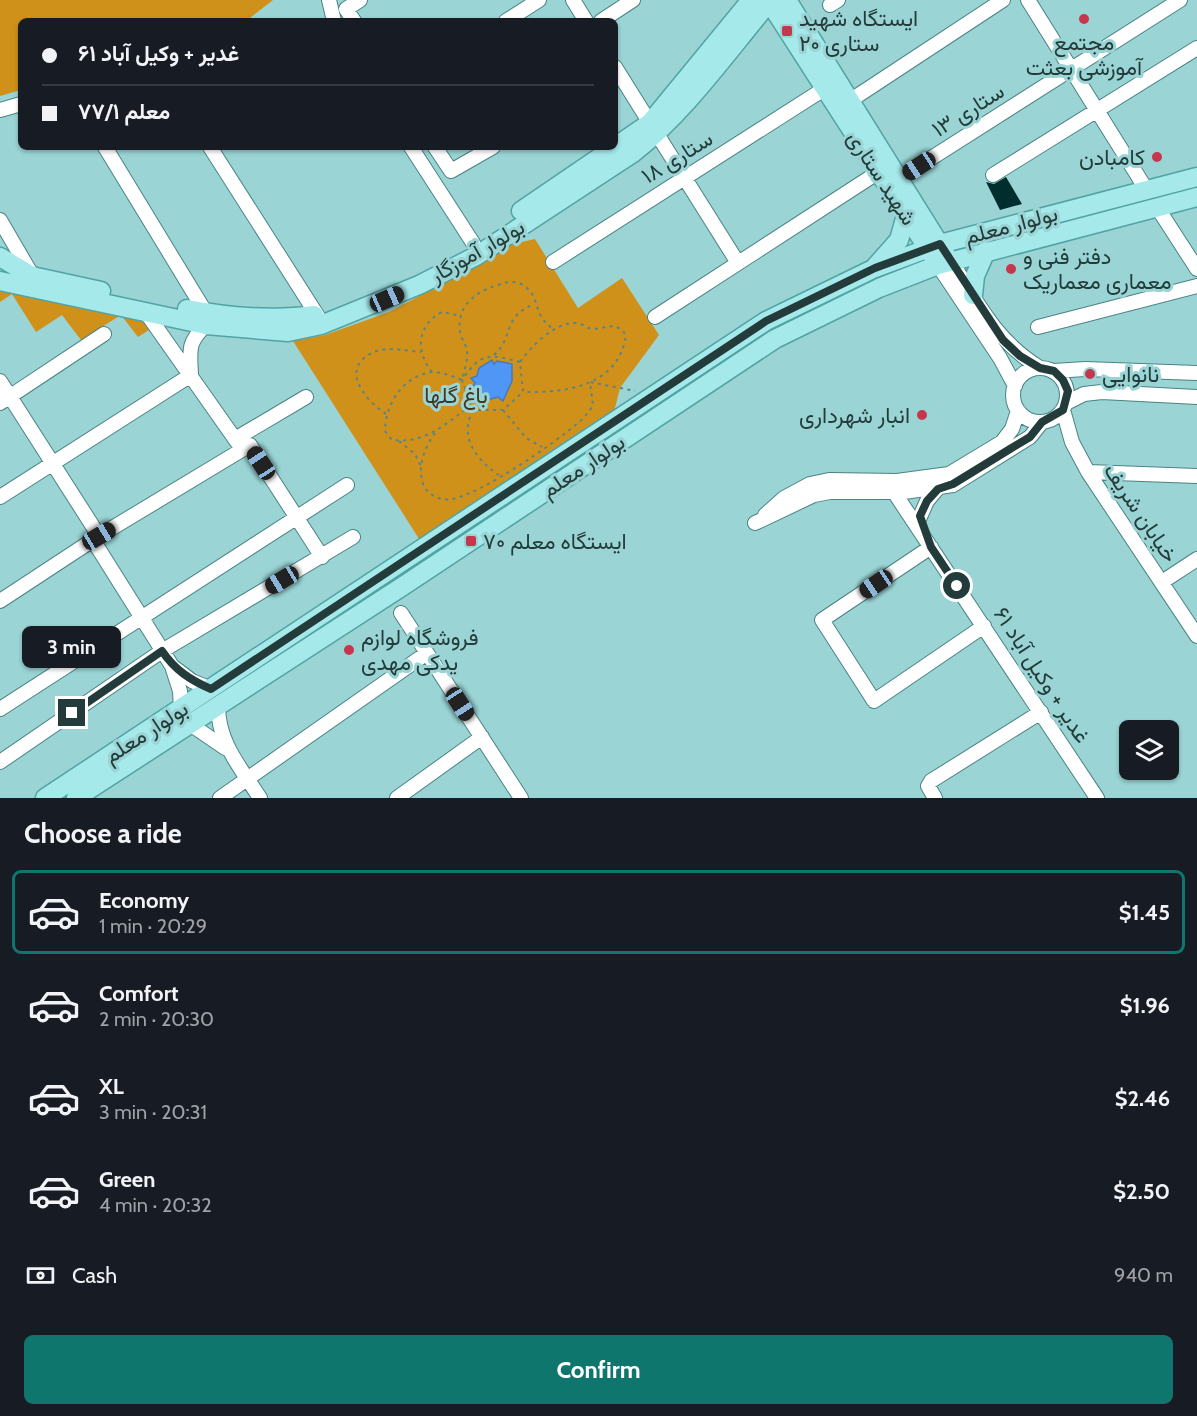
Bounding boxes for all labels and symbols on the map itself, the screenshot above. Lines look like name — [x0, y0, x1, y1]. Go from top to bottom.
place label: ایستگاه شهید ستاری ۲۰ — [799, 5, 918, 57]
marker: مجتمع آموزشی بعثت — [1077, 12, 1091, 26]
marker: ایستگاه شهید ستاری ۲۰ — [780, 24, 794, 38]
place label: مجتمع آموزشی بعثت — [1026, 29, 1144, 81]
street label: ستاری ۱۳ — [927, 77, 1009, 143]
street label: ستاری ۱۸ — [636, 125, 718, 189]
street label: شهید ستاری — [841, 126, 923, 230]
place label: کامبادن — [1079, 144, 1145, 171]
car — [899, 149, 939, 183]
marker: کامبادن — [1150, 150, 1164, 164]
street label: بولوار معلم — [962, 200, 1061, 251]
street label: بولوار آموزگار — [424, 213, 529, 289]
place label: دفتر فنی و معماری معماریک — [1023, 243, 1172, 295]
marker: دفتر فنی و معماری معماریک — [1004, 262, 1018, 276]
car — [367, 283, 407, 315]
place label: نانوایی — [1102, 361, 1159, 388]
marker: نانوایی — [1083, 367, 1097, 381]
park label: باغ گلها — [424, 382, 488, 410]
place label: انبار شهرداری — [799, 402, 910, 429]
marker: انبار شهرداری — [915, 408, 929, 422]
street label: بولوار معلم — [536, 428, 631, 505]
car — [244, 443, 278, 483]
street label: خیابان شریف — [1098, 458, 1184, 568]
car — [79, 519, 119, 553]
place label: ایستگاه معلم ۷۰ — [483, 528, 627, 556]
marker: ایستگاه معلم ۷۰ — [464, 534, 478, 548]
car — [262, 563, 302, 597]
car — [856, 566, 896, 602]
route start — [943, 572, 970, 599]
street label: غدیر + وکیل آباد ۶۱ — [988, 602, 1096, 748]
place label: فروشگاه لوازم یدکی مهدی — [361, 624, 479, 676]
callout: 3 min — [22, 626, 122, 668]
marker: فروشگاه لوازم یدکی مهدی — [342, 643, 356, 657]
car — [443, 684, 477, 724]
street label: بولوار معلم — [99, 695, 194, 770]
route end — [58, 699, 85, 726]

